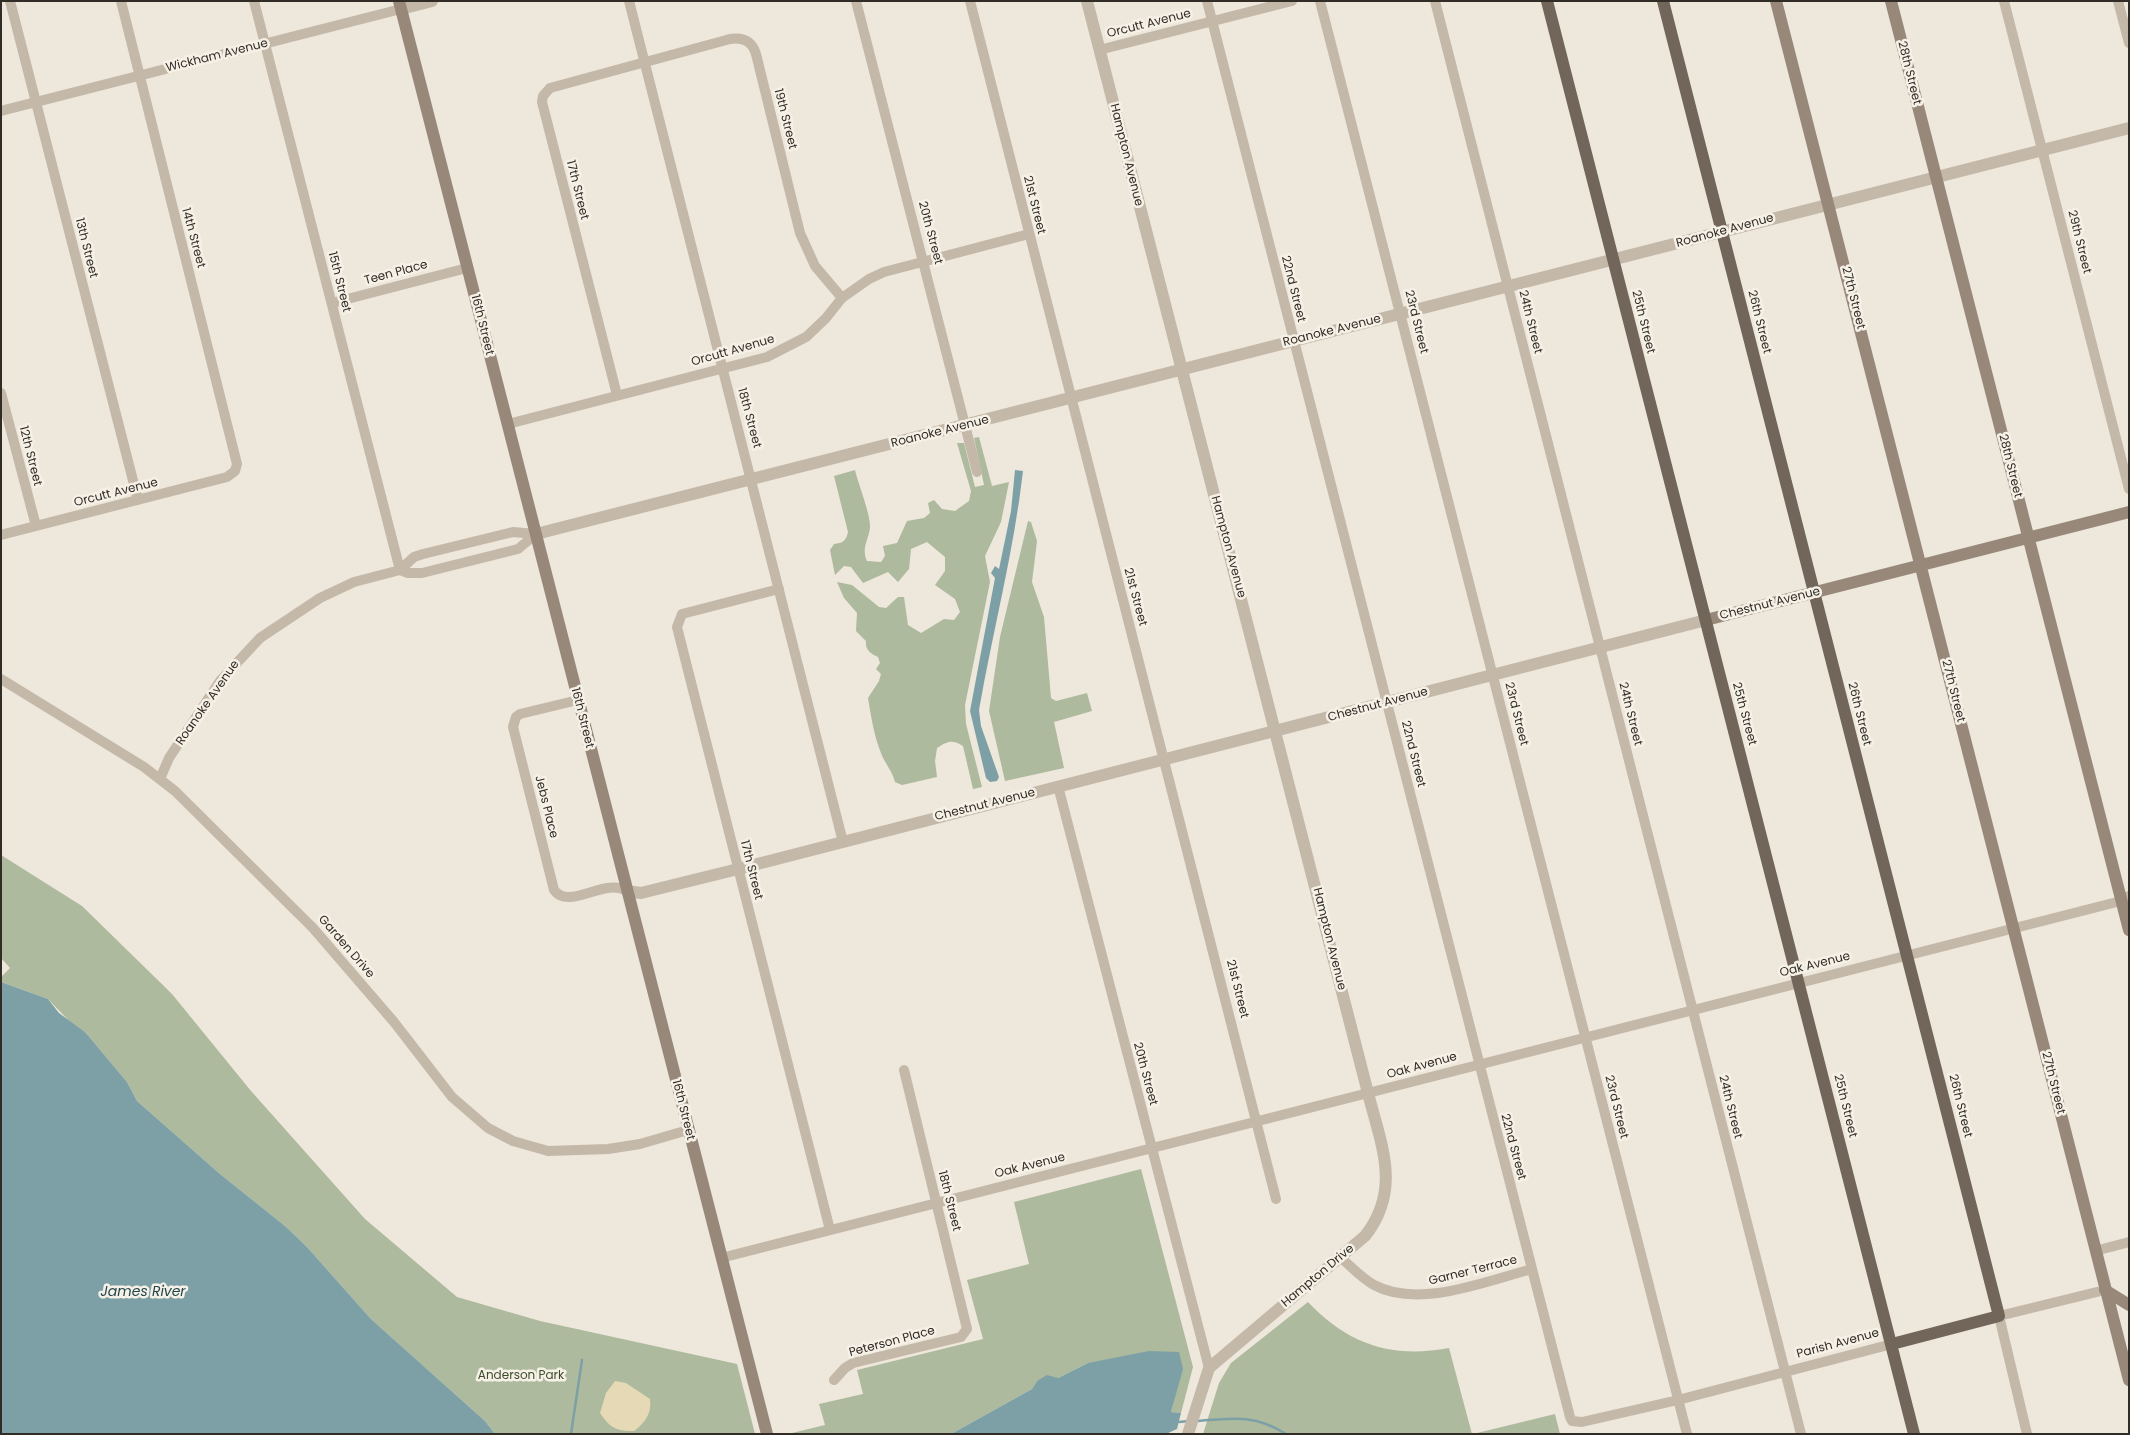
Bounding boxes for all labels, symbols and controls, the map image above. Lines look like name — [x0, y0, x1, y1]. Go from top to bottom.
street label: Orcutt Avenue — [1106, 7, 1192, 41]
street label: Wickham Avenue — [165, 36, 269, 76]
street label: 28th Street — [1894, 40, 1924, 106]
street label: 19th Street — [771, 87, 799, 151]
street label: Hampton Avenue — [1106, 102, 1146, 208]
street label: 17th Street — [563, 159, 591, 221]
street label: 21st Street — [1020, 174, 1048, 236]
street label: 20th Street — [915, 200, 945, 266]
street label: 14th Street — [178, 206, 208, 270]
street label: 29th Street — [2064, 209, 2094, 275]
street label: Roanoke Avenue — [1675, 211, 1775, 251]
street label: 13th Street — [72, 217, 100, 279]
street label: 15th Street — [325, 250, 353, 314]
street label: 22nd Street — [1278, 254, 1308, 324]
street label: Teen Place — [363, 258, 429, 288]
street label: 27th Street — [1838, 265, 1868, 331]
street label: 23rd Street — [1401, 289, 1431, 355]
street label: 24th Street — [1515, 289, 1545, 355]
street label: 25th Street — [1628, 289, 1658, 355]
street label: 26th Street — [1744, 289, 1774, 355]
street label: 16th Street — [468, 293, 496, 357]
street label: Roanoke Avenue — [1282, 312, 1382, 350]
street label: Orcutt Avenue — [690, 332, 776, 370]
street label: 18th Street — [734, 386, 764, 450]
street label: Roanoke Avenue — [890, 413, 990, 451]
street label: 12th Street — [16, 425, 44, 487]
street label: 28th Street — [1995, 433, 2025, 499]
street label: Orcutt Avenue — [73, 476, 159, 510]
street label: Hampton Avenue — [1207, 494, 1249, 600]
street label: 21st Street — [1120, 566, 1150, 628]
street label: Chestnut Avenue — [1718, 585, 1822, 623]
street label: Roanoke Avenue — [173, 658, 243, 748]
street label: 27th Street — [1938, 658, 1968, 724]
street label: 23rd Street — [1501, 681, 1531, 747]
street label: 24th Street — [1615, 681, 1645, 747]
street label: 25th Street — [1729, 681, 1759, 747]
street label: 26th Street — [1844, 681, 1874, 747]
street label: Chestnut Avenue — [1326, 685, 1430, 725]
street label: 16th Street — [568, 686, 596, 750]
street label: 22nd Street — [1398, 719, 1428, 789]
street label: Jebs Place — [531, 774, 561, 840]
street label: Chestnut Avenue — [933, 786, 1037, 824]
street label: 17th Street — [737, 839, 765, 901]
street label: Hampton Avenue — [1309, 886, 1349, 992]
street label: Garden Drive — [315, 913, 377, 981]
street label: Oak Avenue — [1778, 949, 1852, 981]
street label: 21st Street — [1223, 958, 1251, 1020]
street label: 20th Street — [1130, 1041, 1160, 1107]
street label: Oak Avenue — [1385, 1050, 1459, 1082]
street label: 27th Street — [2038, 1050, 2068, 1116]
street label: 25th Street — [1830, 1073, 1860, 1139]
street label: 26th Street — [1945, 1073, 1975, 1139]
street label: 23rd Street — [1601, 1074, 1631, 1140]
street label: 24th Street — [1715, 1074, 1745, 1140]
street label: 16th Street — [669, 1078, 697, 1142]
street label: 22nd Street — [1497, 1112, 1529, 1182]
street label: Oak Avenue — [993, 1150, 1067, 1182]
street label: 18th Street — [935, 1169, 963, 1233]
street label: Hampton Drive — [1279, 1242, 1357, 1310]
street label: Garner Terrace — [1427, 1253, 1519, 1289]
water label: James River — [100, 1284, 186, 1300]
street label: Peterson Place — [848, 1324, 936, 1360]
street label: Parish Avenue — [1795, 1326, 1881, 1362]
park label: Anderson Park — [478, 1369, 564, 1383]

